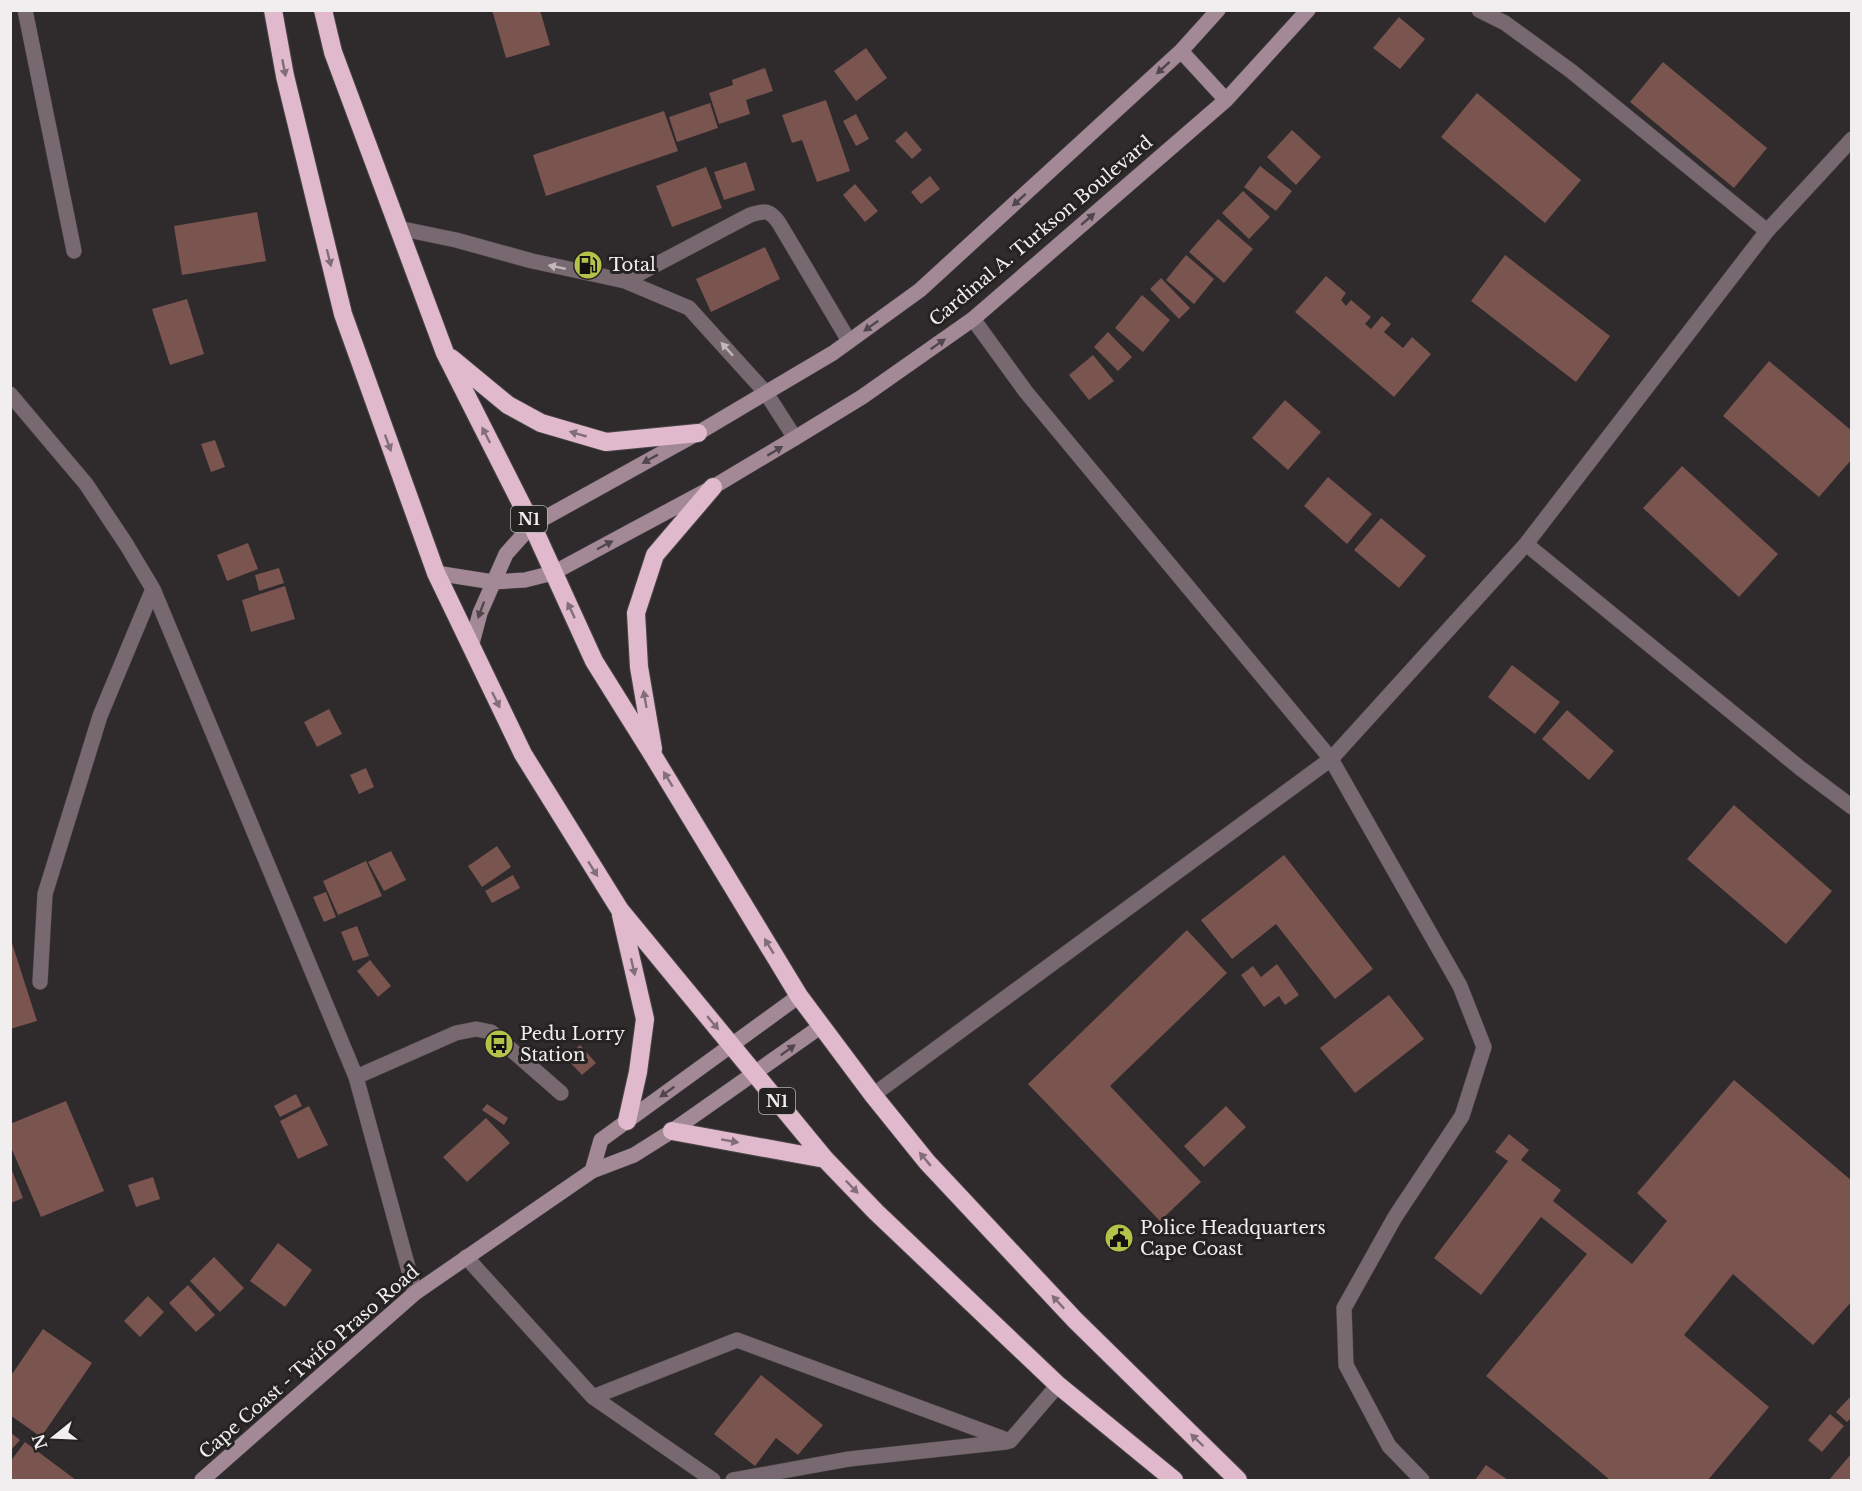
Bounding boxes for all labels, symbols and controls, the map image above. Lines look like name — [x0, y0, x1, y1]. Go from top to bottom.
one-way arrow — [280, 59, 289, 78]
one-way arrow — [1156, 61, 1171, 74]
street label: Cardinal A. Turkson Boulevard — [925, 131, 1157, 331]
one-way arrow — [1012, 192, 1026, 206]
one-way arrow — [1080, 213, 1095, 226]
one-way arrow — [325, 248, 335, 267]
fuel station icon: Total — [572, 249, 604, 281]
place label: Total — [609, 254, 656, 276]
one-way arrow — [548, 261, 566, 271]
one-way arrow — [863, 320, 879, 332]
one-way arrow — [930, 339, 946, 350]
one-way arrow — [721, 342, 734, 357]
one-way arrow — [481, 426, 490, 443]
one-way arrow — [569, 429, 587, 438]
one-way arrow — [384, 434, 393, 452]
one-way arrow — [767, 445, 783, 456]
one-way arrow — [642, 454, 659, 464]
road number: N1 — [511, 506, 547, 532]
one-way arrow — [596, 540, 613, 550]
one-way arrow — [476, 602, 486, 620]
one-way arrow — [566, 602, 575, 619]
one-way arrow — [640, 689, 649, 708]
one-way arrow — [492, 691, 501, 708]
one-way arrow — [663, 770, 673, 787]
one-way arrow — [588, 861, 599, 877]
one-way arrow — [763, 938, 774, 954]
one-way arrow — [628, 958, 638, 976]
one-way arrow — [706, 1015, 719, 1030]
place label: Pedu Lorry Station — [520, 1023, 626, 1066]
bus stop icon: Pedu Lorry Station — [483, 1028, 515, 1060]
one-way arrow — [780, 1045, 795, 1057]
one-way arrow — [660, 1086, 676, 1098]
road number: N1 — [759, 1088, 795, 1114]
one-way arrow — [721, 1137, 740, 1146]
one-way arrow — [919, 1151, 932, 1167]
one-way arrow — [845, 1180, 859, 1194]
place label: Police Headquarters Cape Coast — [1140, 1217, 1326, 1260]
public building icon: Police Headquarters Cape Coast — [1103, 1222, 1135, 1254]
street label: Cape Coast - Twifo Praso Road — [195, 1261, 423, 1463]
one-way arrow — [1051, 1295, 1065, 1310]
north arrow — [24, 1407, 84, 1467]
text: N — [28, 1431, 52, 1452]
one-way arrow — [1190, 1433, 1204, 1447]

